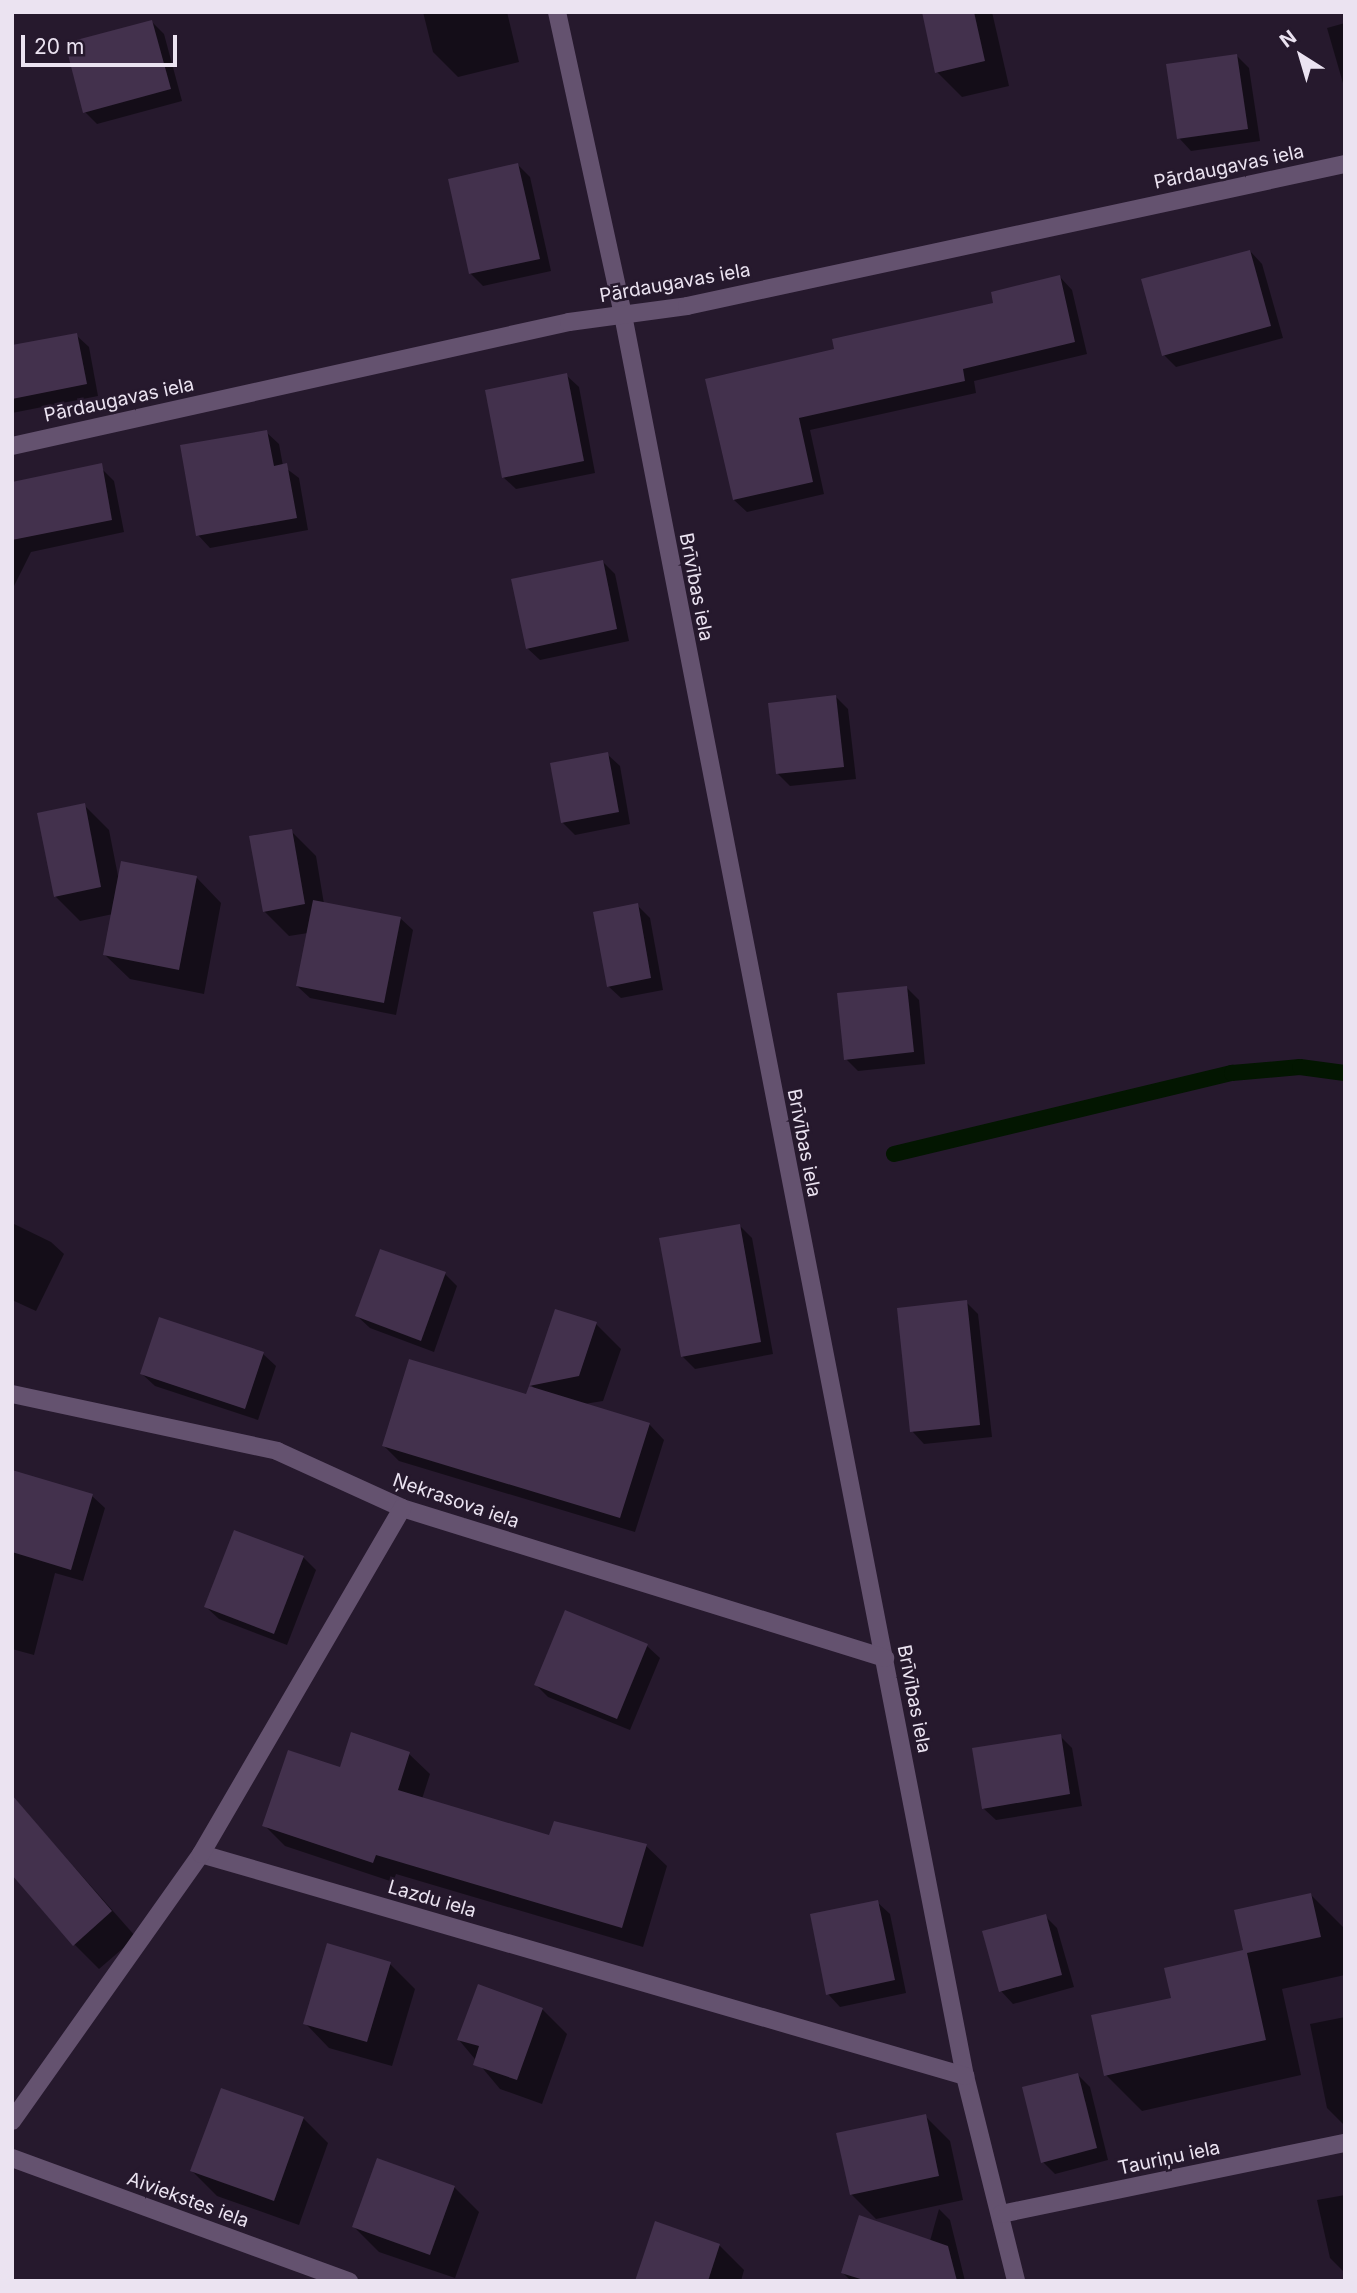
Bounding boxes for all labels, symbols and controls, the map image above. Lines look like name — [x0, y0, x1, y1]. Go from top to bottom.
scale bar — [24, 21, 180, 65]
north arrow — [1266, 21, 1336, 91]
text: N — [1275, 25, 1301, 52]
text: 20 m — [34, 34, 84, 59]
street label: Pārdaugavas iela — [1152, 140, 1306, 194]
street label: Pārdaugavas iela — [598, 259, 752, 307]
street label: Pārdaugavas iela — [42, 373, 196, 427]
street label: Brīvības iela — [674, 531, 718, 643]
street label: Brīvības iela — [782, 1087, 826, 1199]
street label: Ņekrasova iela — [390, 1469, 522, 1533]
street label: Brīvības iela — [892, 1643, 936, 1755]
street label: Lazdu iela — [385, 1876, 479, 1922]
street label: Tauriņu iela — [1116, 2136, 1222, 2180]
street label: Aiviekstes iela — [124, 2167, 252, 2233]

